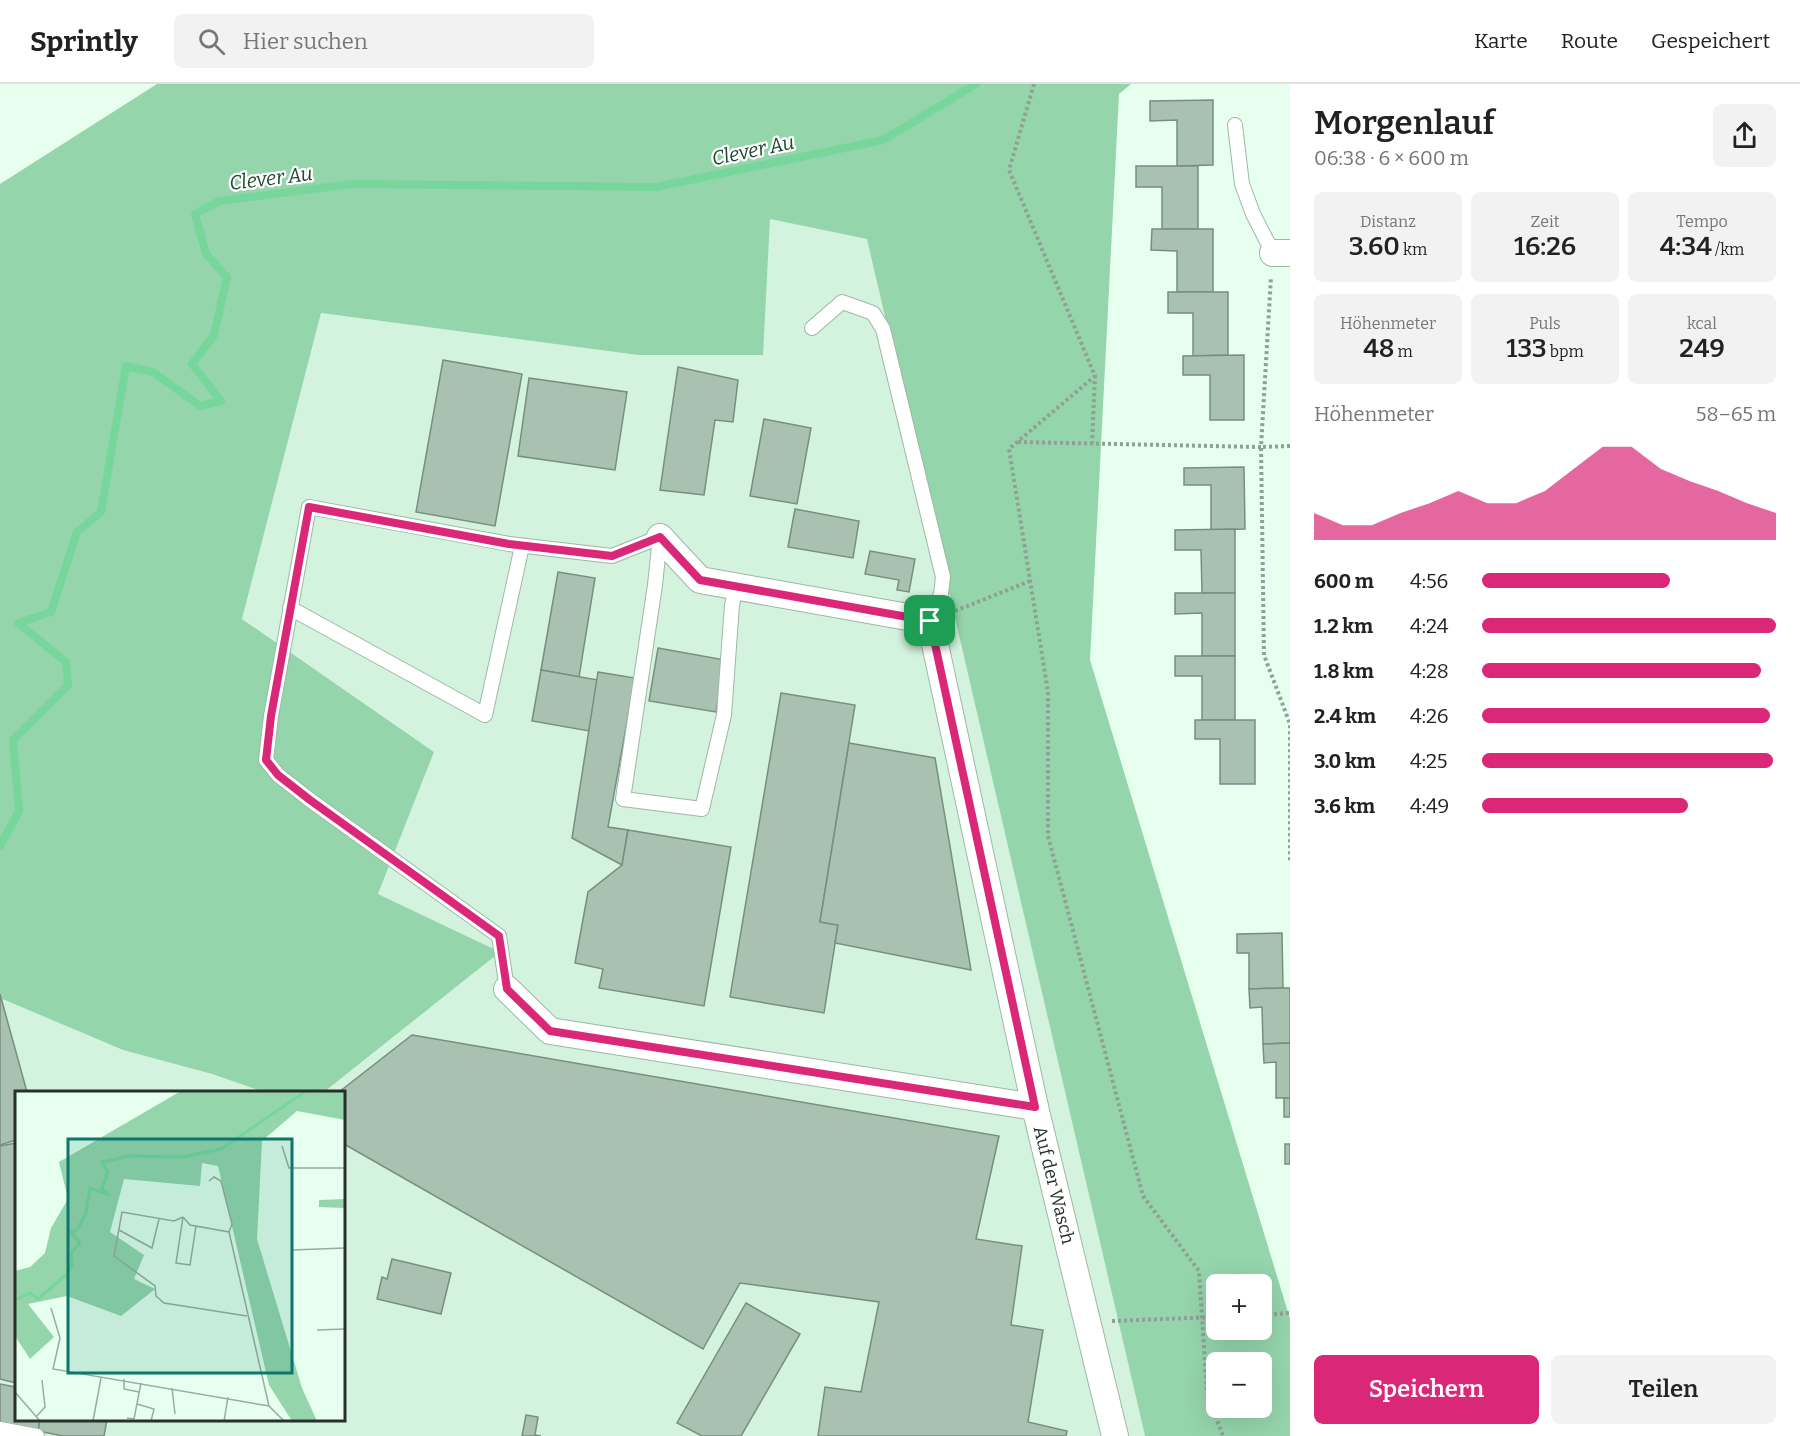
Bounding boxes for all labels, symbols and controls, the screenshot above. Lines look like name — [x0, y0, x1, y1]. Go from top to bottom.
search box — [174, 14, 594, 68]
text: Sprintly — [30, 25, 138, 58]
icon: search — [195, 25, 228, 58]
text: Hier suchen — [243, 28, 368, 55]
text: Karte — [1474, 28, 1528, 54]
text: Route — [1561, 28, 1618, 54]
text: Gespeichert — [1651, 28, 1770, 54]
text: Morgenlauf — [1314, 103, 1495, 143]
button: share — [1713, 104, 1776, 167]
water label: Clever Au — [710, 130, 796, 170]
text: 06:38 · 6 × 600 m — [1314, 146, 1469, 170]
water label: Clever Au — [228, 161, 314, 195]
text: Distanz — [1360, 212, 1416, 231]
text: Zeit — [1530, 212, 1560, 231]
text: Tempo — [1676, 212, 1728, 231]
text: 3.60 — [1349, 231, 1400, 262]
text: 16:26 — [1514, 231, 1576, 262]
text: 4:34 — [1660, 231, 1712, 262]
text: km — [1400, 240, 1427, 259]
text: /km — [1712, 240, 1744, 259]
text: Höhenmeter — [1340, 314, 1436, 333]
text: Puls — [1529, 314, 1561, 333]
text: kcal — [1687, 314, 1717, 333]
text: 48 — [1363, 333, 1394, 364]
text: 133 — [1506, 333, 1547, 364]
text: 249 — [1679, 333, 1725, 364]
text: m — [1394, 342, 1413, 361]
text: bpm — [1547, 342, 1584, 361]
text: Höhenmeter — [1314, 402, 1434, 426]
text: 58–65 m — [1696, 402, 1776, 426]
text: 600 m — [1314, 569, 1374, 593]
text: 4:56 — [1410, 569, 1448, 593]
pin — [904, 595, 955, 646]
icon: arrive — [913, 604, 946, 637]
text: 1.2 km — [1314, 614, 1373, 638]
text: 4:24 — [1410, 614, 1448, 638]
text: 1.8 km — [1314, 659, 1374, 683]
text: 4:28 — [1410, 659, 1449, 683]
text: 2.4 km — [1314, 704, 1376, 728]
text: 4:26 — [1410, 704, 1449, 728]
text: 3.0 km — [1314, 749, 1376, 773]
text: 4:25 — [1410, 749, 1447, 773]
text: 3.6 km — [1314, 794, 1375, 818]
text: 4:49 — [1410, 794, 1449, 818]
inset map — [15, 1091, 345, 1421]
street label: Auf der Wasch — [1029, 1124, 1079, 1246]
map controls — [1206, 1274, 1272, 1418]
button: + — [1206, 1274, 1272, 1340]
button: − — [1206, 1352, 1272, 1418]
button: Speichern — [1314, 1355, 1539, 1424]
button: Teilen — [1551, 1355, 1776, 1424]

